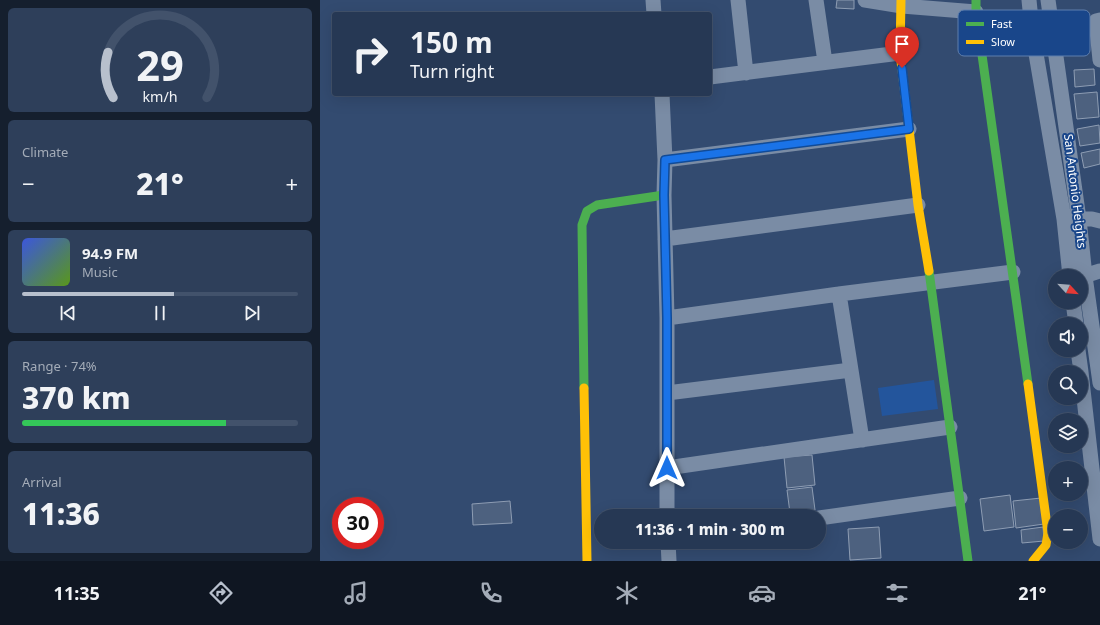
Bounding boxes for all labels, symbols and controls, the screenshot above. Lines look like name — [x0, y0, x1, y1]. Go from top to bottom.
legend — [958, 10, 1090, 56]
text: Fast — [991, 16, 1012, 31]
text: 150 m — [410, 23, 493, 61]
pin — [885, 27, 919, 68]
icon: right — [344, 28, 396, 80]
icon: arrive — [891, 33, 913, 55]
text: Slow — [991, 34, 1015, 49]
text: 29 — [136, 37, 184, 93]
text: Turn right — [410, 59, 494, 83]
text: km/h — [142, 87, 178, 106]
street label: San Antonio Heights — [1060, 133, 1091, 249]
text: Climate — [22, 143, 68, 161]
text: 21° — [136, 163, 184, 204]
text: − — [22, 168, 35, 198]
text: + — [285, 168, 298, 198]
text: 94.9 FM — [82, 243, 138, 263]
text: Music — [82, 263, 118, 281]
north arrow — [1048, 269, 1088, 309]
map controls — [1048, 269, 1088, 549]
icon: previous — [57, 302, 79, 324]
icon: pause — [149, 302, 171, 324]
icon: next — [241, 302, 263, 324]
button: sound — [1048, 317, 1088, 357]
text: Range · 74% — [22, 357, 97, 375]
button: search — [1048, 365, 1088, 405]
text: 370 km — [22, 377, 131, 418]
button: layers — [1048, 413, 1088, 453]
position arrow — [646, 447, 688, 489]
button: + — [1048, 461, 1088, 501]
text: Arrival — [22, 473, 62, 491]
text: 11:36 — [22, 493, 100, 534]
speed limit sign: 30 — [332, 497, 384, 549]
button: − — [1048, 509, 1088, 549]
text: 11:36 · 1 min · 300 m — [635, 519, 785, 539]
icon: directions — [207, 579, 235, 607]
icon: music — [342, 579, 370, 607]
icon: phone — [477, 579, 505, 607]
icon: climate — [613, 579, 641, 607]
icon: car — [748, 579, 776, 607]
icon: filters — [883, 579, 911, 607]
text: 11:35 — [54, 581, 100, 605]
text: 21° — [1018, 581, 1046, 605]

